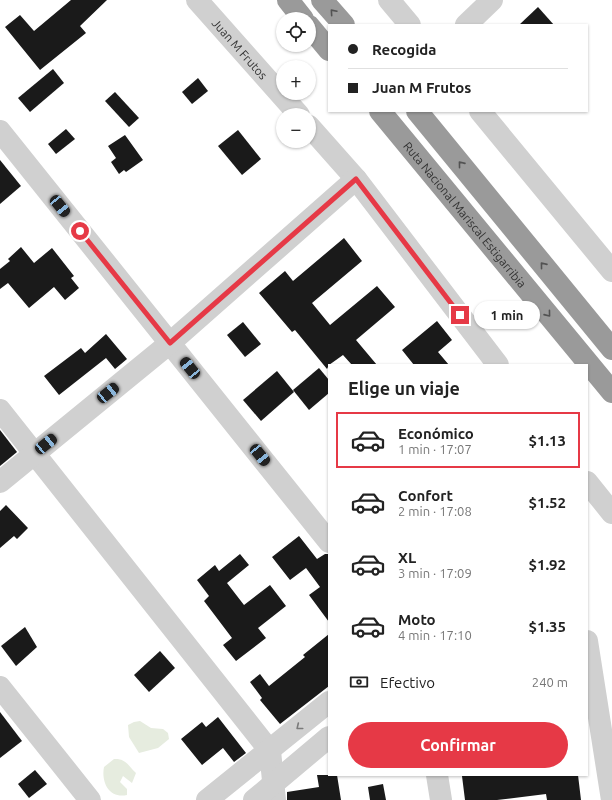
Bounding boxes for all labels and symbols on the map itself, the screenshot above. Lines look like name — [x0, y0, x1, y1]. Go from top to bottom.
one-way arrow — [330, 10, 337, 17]
street label: Juan M Frutos — [210, 16, 270, 81]
street label: Ruta Nacional Mariscal Estigarribia — [401, 139, 529, 290]
one-way arrow — [458, 161, 465, 169]
car — [48, 193, 72, 219]
route start — [71, 222, 89, 240]
one-way arrow — [541, 262, 548, 269]
callout: 1 min — [474, 301, 540, 329]
route end — [451, 306, 469, 324]
one-way arrow — [543, 309, 550, 316]
car — [178, 355, 202, 381]
car — [95, 381, 121, 405]
car — [33, 432, 59, 456]
car — [248, 442, 272, 468]
one-way arrow — [296, 723, 303, 730]

